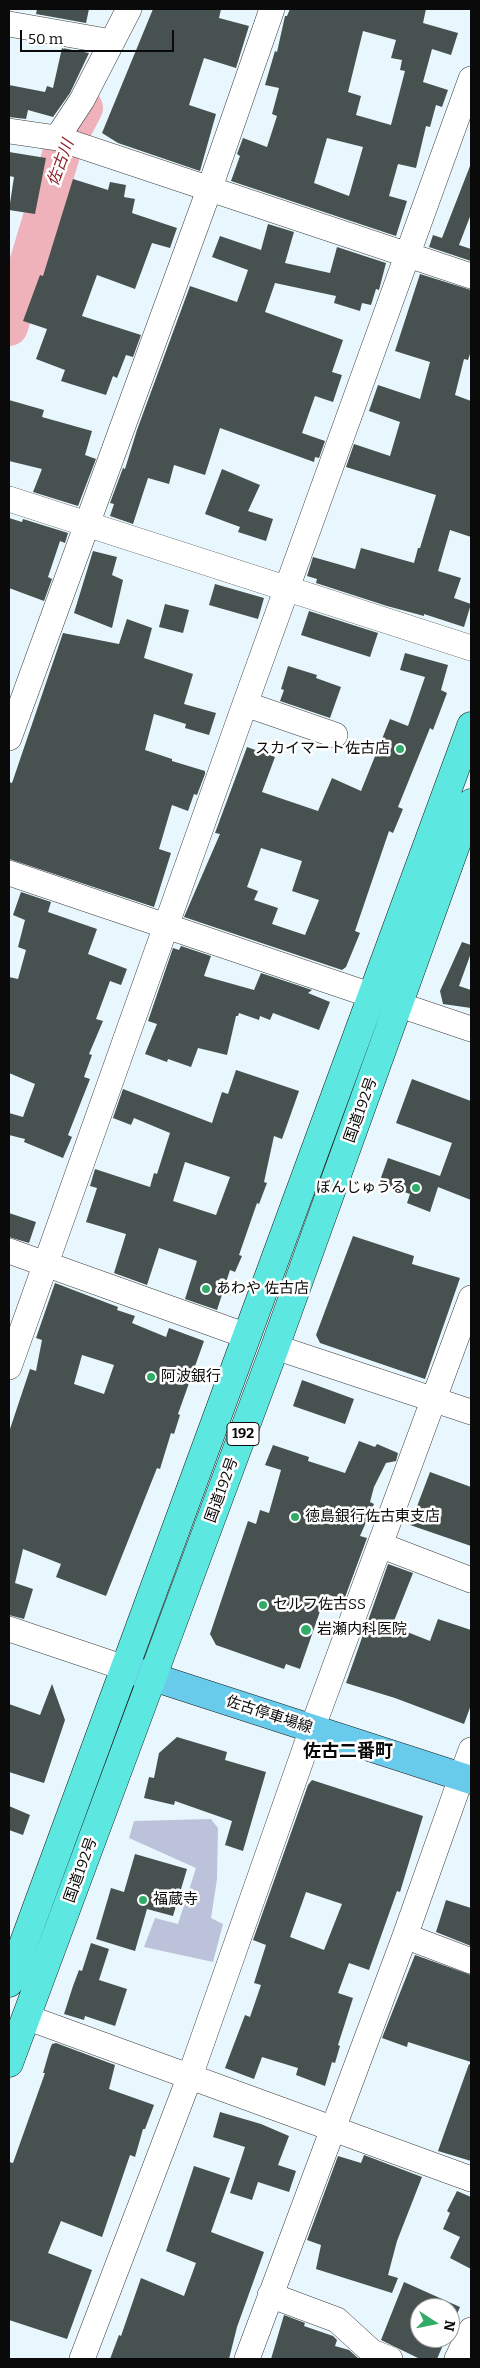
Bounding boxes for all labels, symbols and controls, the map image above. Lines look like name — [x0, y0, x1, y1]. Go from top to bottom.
scale bar — [22, 20, 176, 52]
text: 50 m — [28, 30, 63, 48]
water label: 佐古川 — [44, 137, 78, 189]
place label: スカイマート佐古店 — [255, 740, 390, 758]
marker: スカイマート佐古店 — [394, 743, 406, 755]
street label: 国道192号 — [341, 1075, 381, 1145]
place label: ぼんじゅうる — [316, 1179, 406, 1197]
marker: ぼんじゅうる — [410, 1182, 422, 1194]
place label: あわや 佐古店 — [216, 1280, 309, 1298]
marker: あわや 佐古店 — [200, 1283, 212, 1295]
place label: 阿波銀行 — [161, 1368, 221, 1386]
marker: 阿波銀行 — [145, 1371, 157, 1383]
road number: 192 — [227, 1422, 259, 1446]
street label: 国道192号 — [202, 1455, 242, 1525]
place label: 徳島銀行佐古東支店 — [305, 1508, 440, 1526]
marker: 徳島銀行佐古東支店 — [289, 1511, 301, 1523]
place label: セルフ佐古SS — [273, 1596, 366, 1614]
marker: セルフ佐古SS — [257, 1599, 269, 1611]
place label: 岩瀬内科医院 — [317, 1621, 407, 1639]
marker: 岩瀬内科医院 — [299, 1623, 313, 1637]
street label: 佐古停車場線 — [223, 1693, 315, 1737]
district label: 佐古二番町 — [303, 1741, 393, 1763]
street label: 国道192号 — [61, 1835, 101, 1905]
place label: 福蔵寺 — [153, 1891, 198, 1909]
marker: 福蔵寺 — [137, 1894, 149, 1906]
north arrow — [410, 2298, 460, 2348]
text: N — [440, 2319, 459, 2333]

